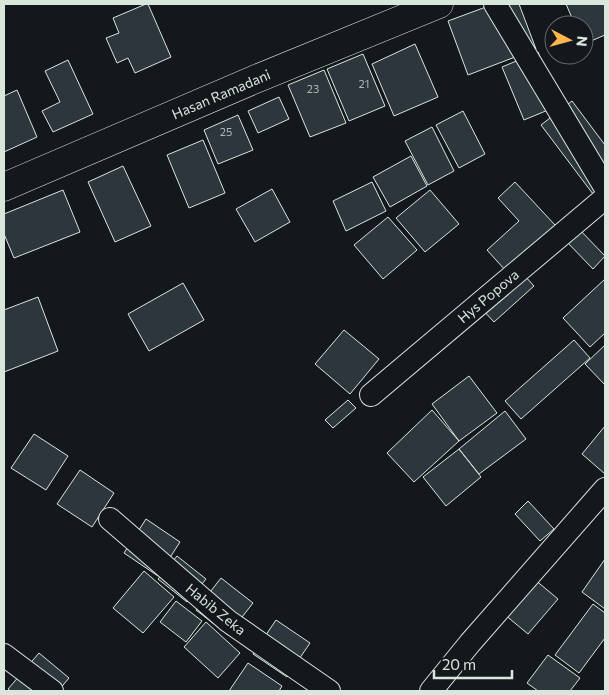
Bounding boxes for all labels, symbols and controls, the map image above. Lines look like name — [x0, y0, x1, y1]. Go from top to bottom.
north arrow — [544, 15, 594, 65]
text: N — [573, 35, 591, 48]
street label: Hasan Ramadani — [169, 66, 273, 122]
house number: 21 — [359, 77, 369, 90]
house number: 23 — [307, 82, 319, 95]
house number: 25 — [220, 125, 232, 138]
street label: Hys Popova — [454, 266, 522, 326]
street label: Habib Zeka — [183, 580, 249, 638]
scale bar — [434, 648, 512, 680]
text: 20 m — [442, 655, 476, 673]

